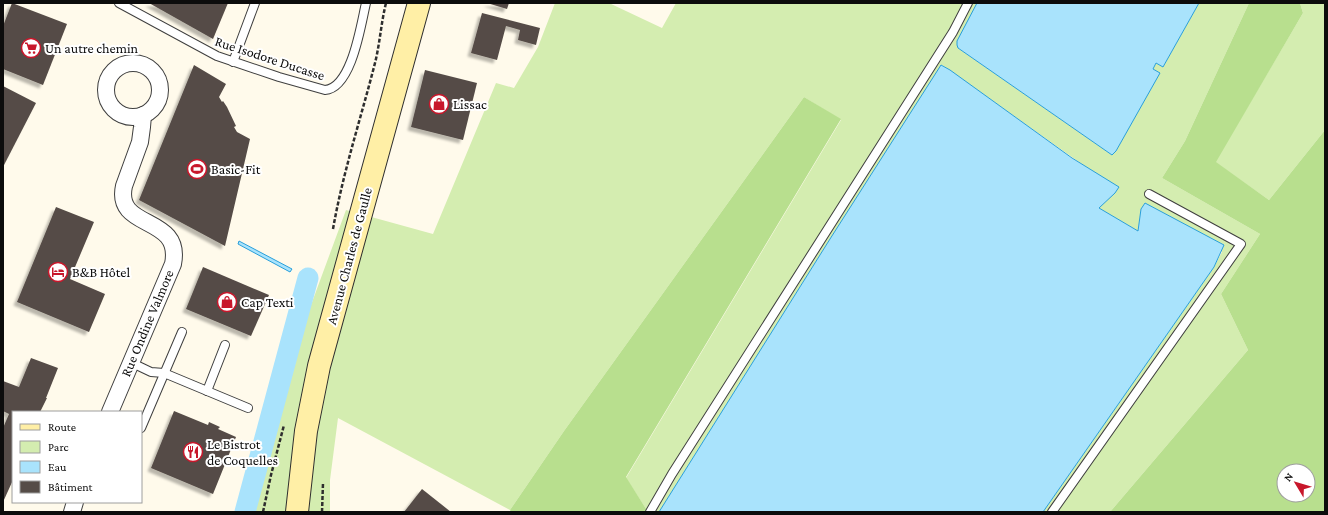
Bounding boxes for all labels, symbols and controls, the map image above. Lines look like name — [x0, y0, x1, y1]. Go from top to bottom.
street label: Rue Isodore Ducasse — [213, 33, 327, 83]
supermarket icon: Un autre chemin — [20, 37, 42, 59]
place label: Un autre chemin — [45, 40, 139, 56]
shop icon: Lissac — [428, 93, 450, 115]
place label: Lissac — [453, 96, 487, 112]
sports icon: Basic-Fit — [186, 158, 208, 180]
place label: Basic-Fit — [211, 161, 261, 177]
street label: Avenue Charles de Gaulle — [323, 186, 375, 326]
hotel icon: B&B Hôtel — [47, 261, 69, 283]
place label: B&B Hôtel — [72, 264, 131, 280]
street label: Rue Ondine Valmore — [117, 267, 177, 379]
shop icon: Cap Texti — [216, 291, 238, 313]
place label: Cap Texti — [241, 294, 294, 310]
legend — [12, 411, 142, 503]
text: Route — [48, 420, 76, 434]
place label: Le Bistrot de Coquelles — [207, 436, 278, 468]
text: Parc — [48, 440, 68, 454]
restaurant icon: Le Bistrot de Coquelles — [182, 441, 204, 463]
text: Eau — [48, 460, 67, 474]
north arrow — [1276, 463, 1316, 503]
text: N — [1281, 470, 1295, 483]
text: Bâtiment — [48, 480, 94, 494]

